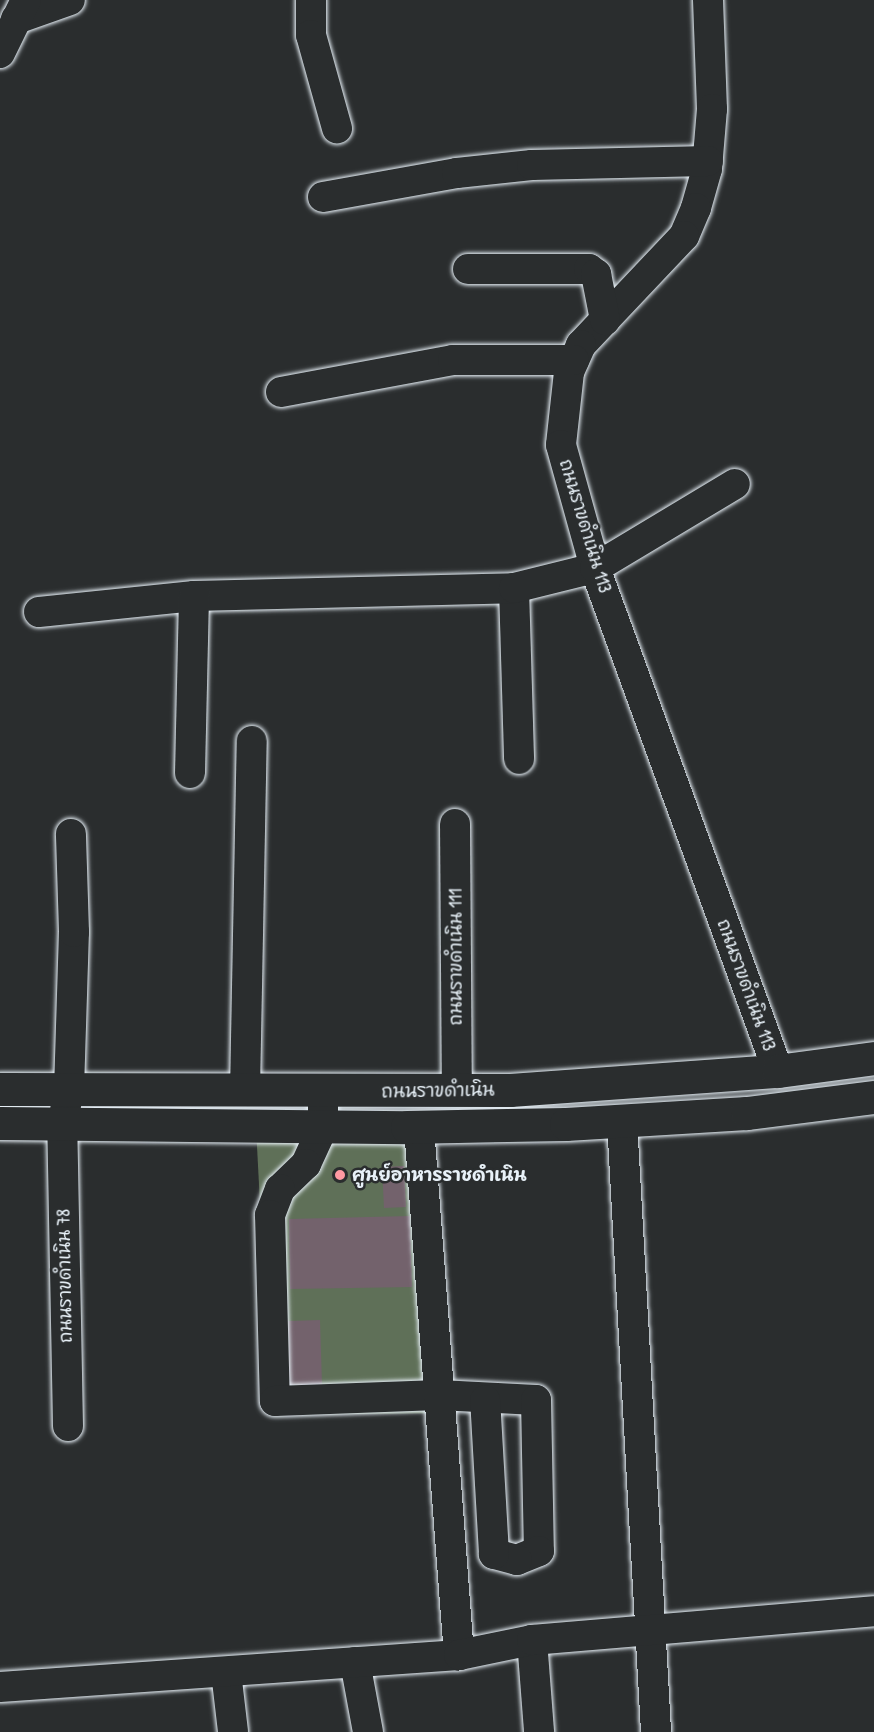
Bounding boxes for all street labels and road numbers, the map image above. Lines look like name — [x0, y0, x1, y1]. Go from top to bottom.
street label: ถนนราขดำเนิน 113 — [554, 457, 616, 595]
street label: ถนนราขดำเนิน 111 — [445, 889, 467, 1025]
street label: ถนนราขดำเนิน 113 — [712, 916, 780, 1054]
street label: ถนนราขดำเนิน — [381, 1079, 495, 1103]
street label: ถนนราขดำเนิน 78 — [53, 1209, 77, 1343]

